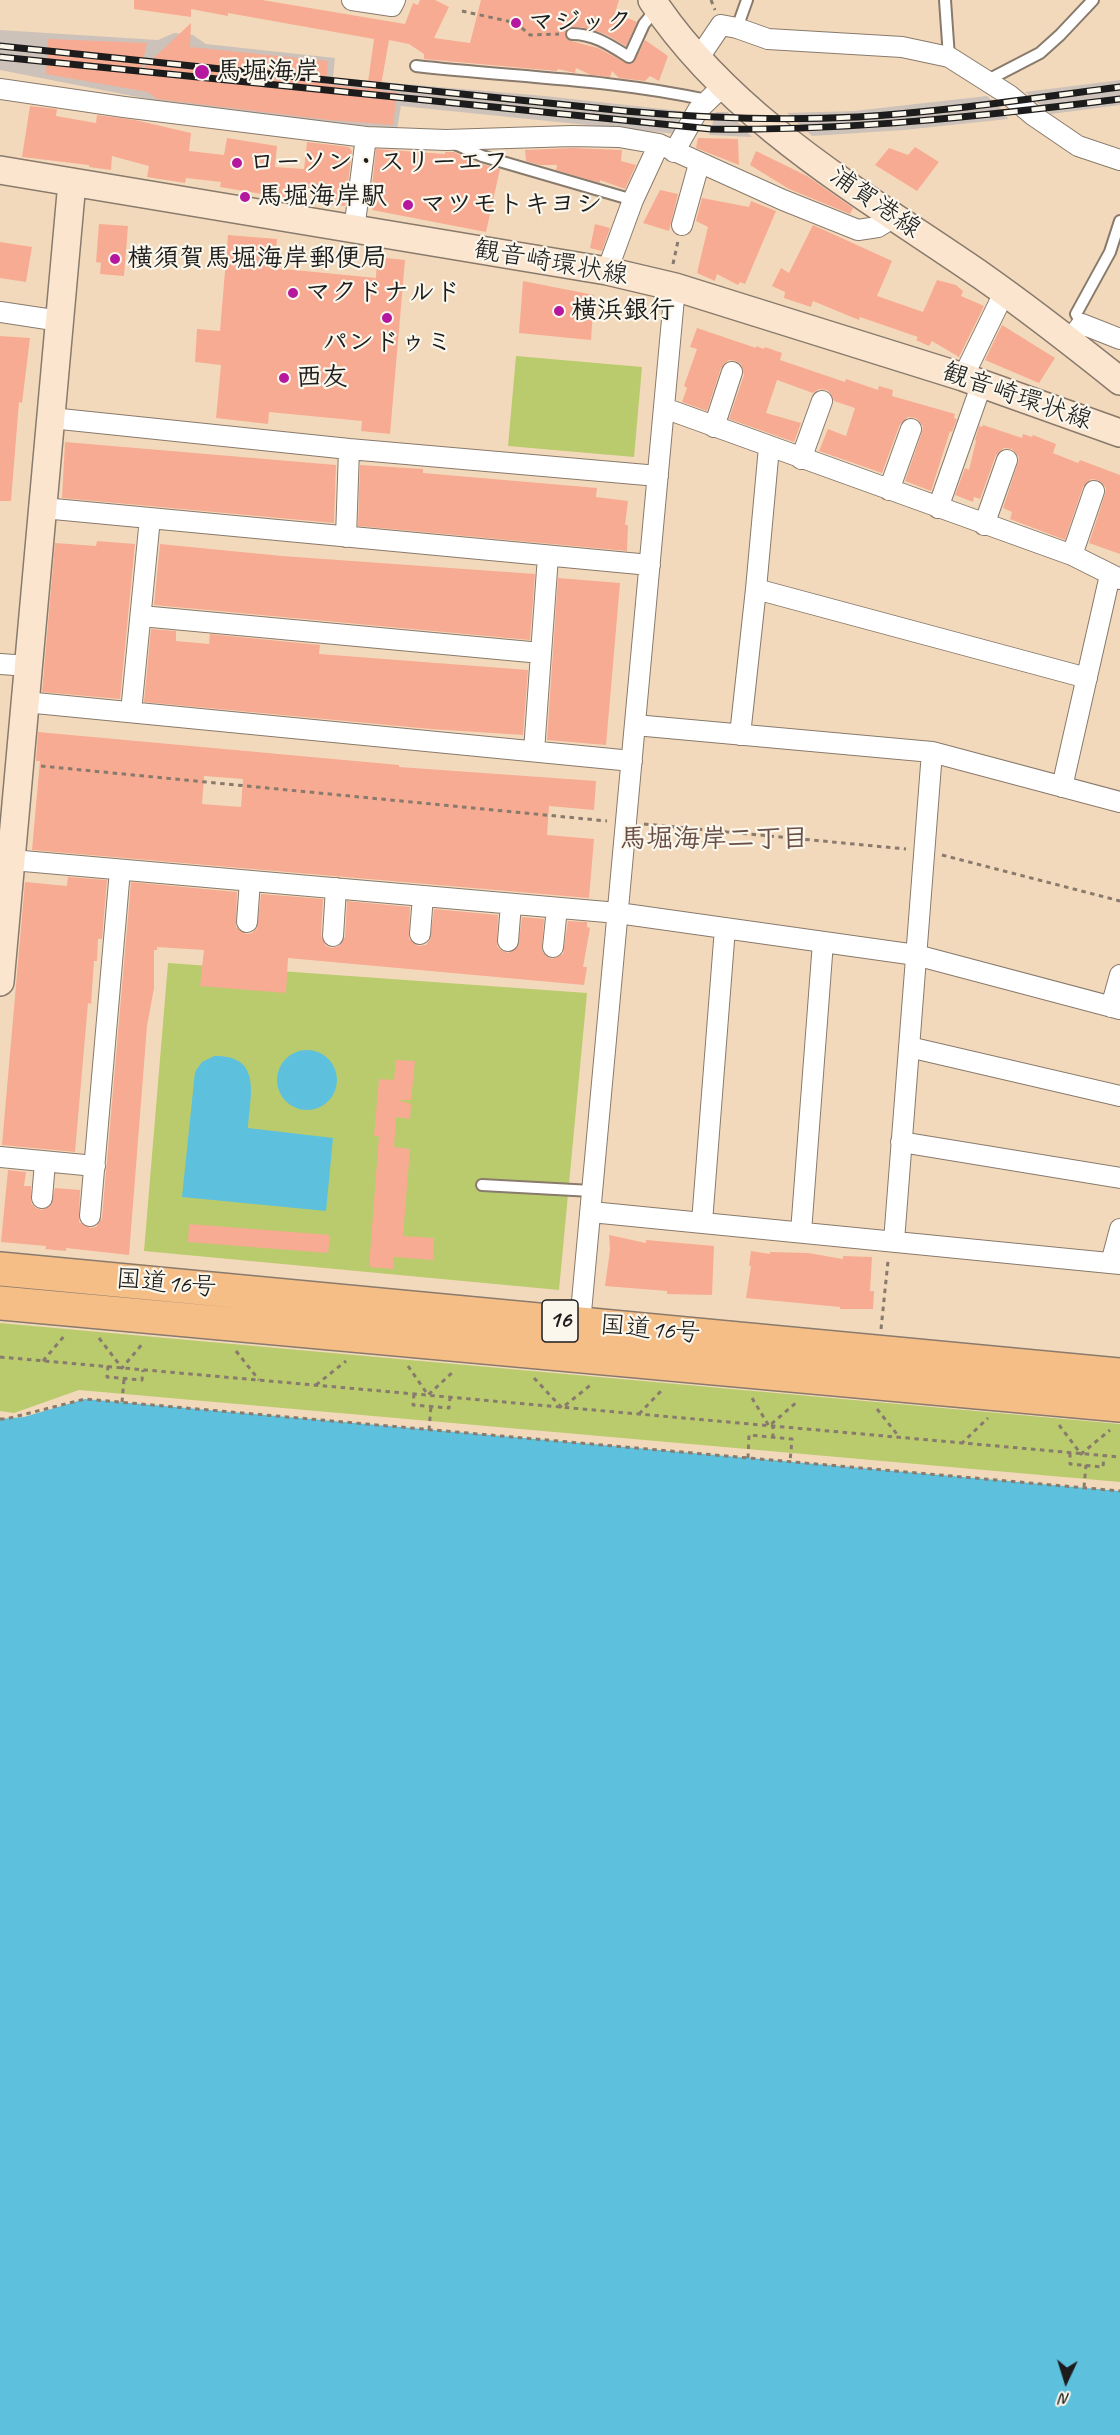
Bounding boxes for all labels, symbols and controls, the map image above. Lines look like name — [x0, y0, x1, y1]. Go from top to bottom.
place label: マジック — [528, 7, 632, 39]
marker: マジック — [509, 16, 523, 30]
place label: 馬堀海岸 — [216, 56, 320, 88]
marker: 馬堀海岸 — [193, 63, 211, 81]
place label: ローソン・スリーエフ — [249, 147, 509, 179]
marker: ローソン・スリーエフ — [230, 156, 244, 170]
street label: 浦賀港線 — [823, 160, 927, 246]
place label: 馬堀海岸駅 — [257, 181, 387, 213]
place label: マツモトキヨシ — [420, 189, 602, 221]
marker: 馬堀海岸駅 — [238, 190, 252, 204]
marker: マツモトキヨシ — [401, 198, 415, 212]
street label: 観音崎環状線 — [471, 234, 631, 292]
place label: 横須賀馬堀海岸郵便局 — [127, 243, 387, 275]
marker: 横須賀馬堀海岸郵便局 — [108, 252, 122, 266]
place label: マクドナルド — [305, 277, 461, 309]
marker: マクドナルド — [286, 286, 300, 300]
place label: 横浜銀行 — [571, 295, 675, 327]
marker: 横浜銀行 — [552, 304, 566, 318]
marker: パンドゥミ — [380, 311, 394, 325]
place label: パンドゥミ — [322, 327, 452, 359]
street label: 観音崎環状線 — [938, 357, 1096, 437]
place label: 西友 — [296, 362, 348, 394]
marker: 西友 — [277, 371, 291, 385]
district label: 馬堀海岸二丁目 — [620, 824, 808, 856]
street label: 国道16号 — [114, 1264, 218, 1304]
road number: 16 — [542, 1300, 578, 1342]
street label: 国道16号 — [598, 1310, 702, 1350]
north arrow — [1036, 2351, 1096, 2411]
text: N — [1059, 2389, 1070, 2409]

